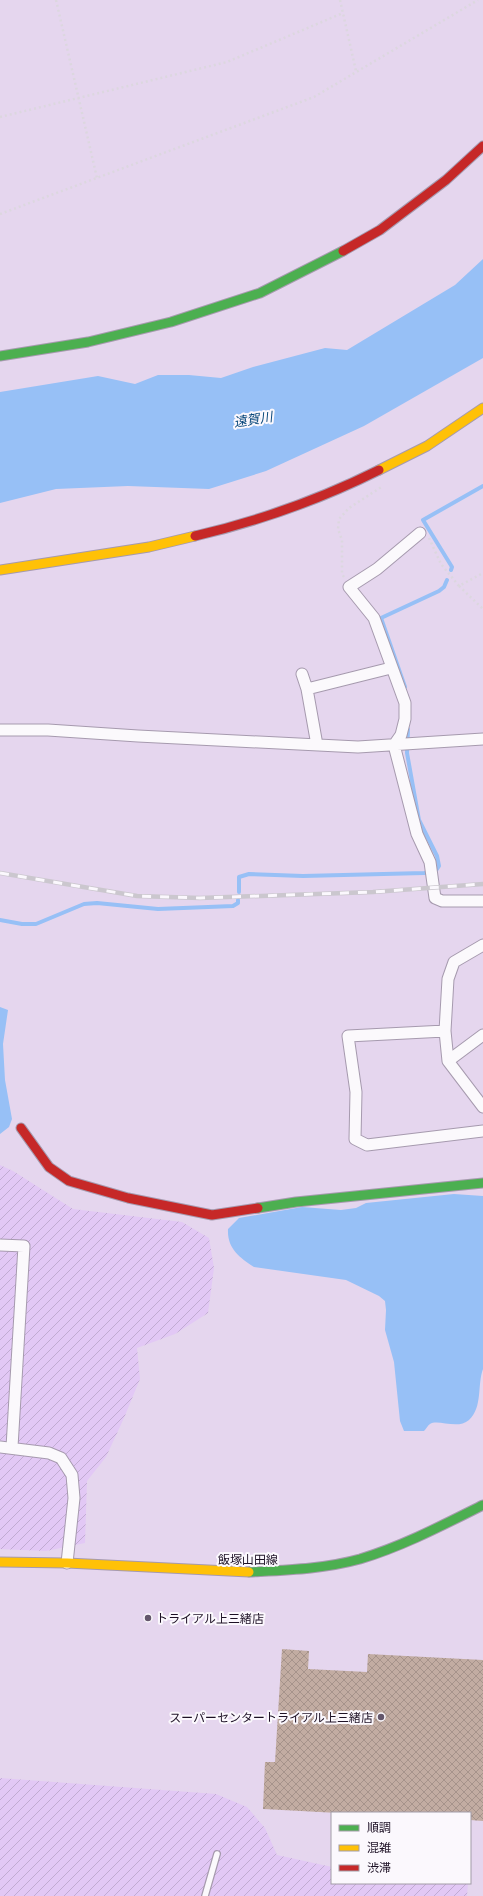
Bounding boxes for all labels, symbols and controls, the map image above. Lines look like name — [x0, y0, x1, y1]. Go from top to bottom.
water label: 遠賀川 — [232, 408, 275, 430]
street label: 飯塚山田線 — [218, 1552, 278, 1567]
place label: トライアル上三緒店 — [156, 1611, 264, 1626]
marker: トライアル上三緒店 — [143, 1613, 153, 1623]
place label: スーパーセンタートライアル上三緒店 — [169, 1710, 373, 1725]
marker: スーパーセンタートライアル上三緒店 — [376, 1712, 386, 1722]
legend — [331, 1812, 471, 1884]
text: 順調 — [367, 1820, 391, 1835]
text: 混雑 — [367, 1840, 391, 1855]
text: 渋滞 — [367, 1860, 391, 1875]

